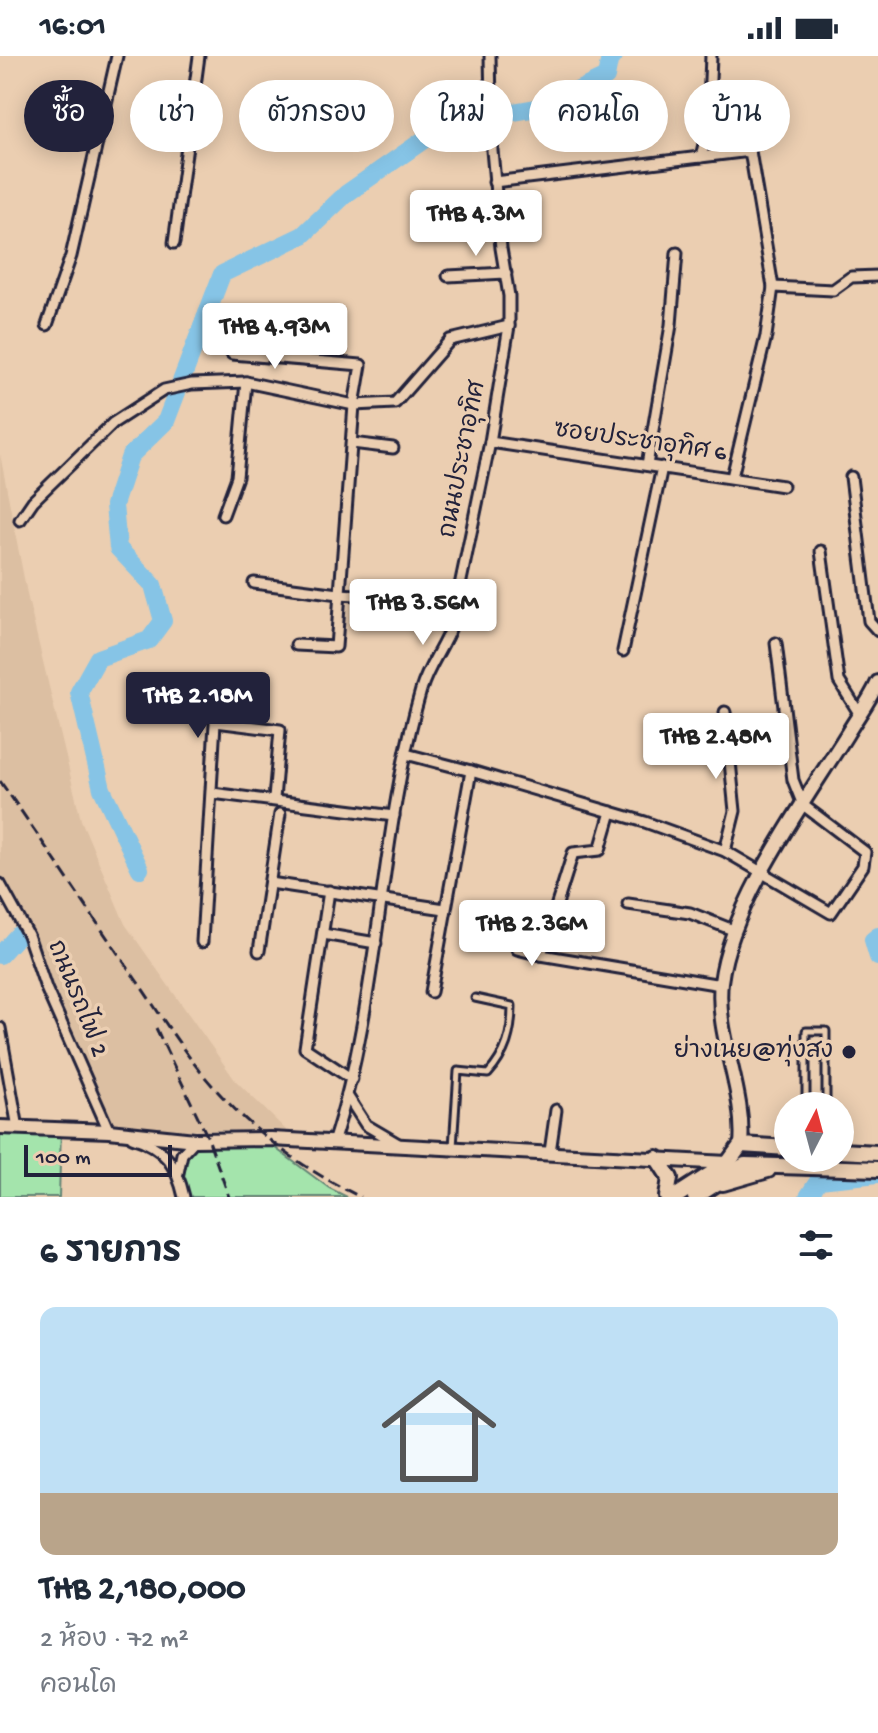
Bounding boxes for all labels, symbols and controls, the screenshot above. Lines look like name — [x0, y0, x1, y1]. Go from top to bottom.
text: 16:01 — [40, 11, 106, 46]
chip: ซื้อ — [24, 80, 114, 152]
chip: เช่า — [130, 80, 223, 152]
chip: ตัวกรอง — [239, 80, 394, 152]
chip: ใหม่ — [410, 80, 513, 152]
chip: คอนโด — [529, 80, 668, 152]
chip: บ้าน — [684, 80, 790, 152]
pin: THB 4.3M — [393, 190, 559, 258]
text: THB 4.3M — [428, 200, 524, 231]
pin: THB 4.93M — [183, 303, 367, 371]
text: THB 4.93M — [220, 313, 330, 344]
street label: ถนนประชาอุทิศ — [432, 377, 494, 541]
street label: ซอยประชาอุทิศ 6 — [552, 414, 729, 470]
pin: THB 3.56M — [331, 579, 515, 647]
text: THB 3.56M — [368, 589, 478, 620]
pin: THB 2.18M — [106, 672, 290, 740]
text: THB 2.18M — [144, 682, 252, 713]
pin: THB 2.48M — [624, 713, 808, 781]
text: THB 2.48M — [661, 723, 771, 754]
pin: THB 2.36M — [440, 900, 624, 968]
text: THB 2.36M — [477, 910, 587, 941]
street label: ถนนรถไฟ 2 — [40, 935, 117, 1062]
place label: ย่างเนย@ทุ่งสง — [674, 1034, 833, 1067]
marker: ย่างเนย@ทุ่งสง — [840, 1043, 858, 1061]
north arrow — [774, 1092, 854, 1172]
map controls — [774, 1092, 854, 1172]
scale bar — [24, 1141, 172, 1177]
text: 100 m — [36, 1146, 91, 1172]
icon: filters — [794, 1223, 838, 1267]
text: 6 รายการ — [40, 1235, 181, 1275]
icon: home — [367, 1359, 511, 1503]
text: THB 2,180,000 — [40, 1571, 246, 1611]
text: 2 ห้อง · 72 m² — [40, 1626, 189, 1657]
text: คอนโด — [40, 1672, 117, 1703]

